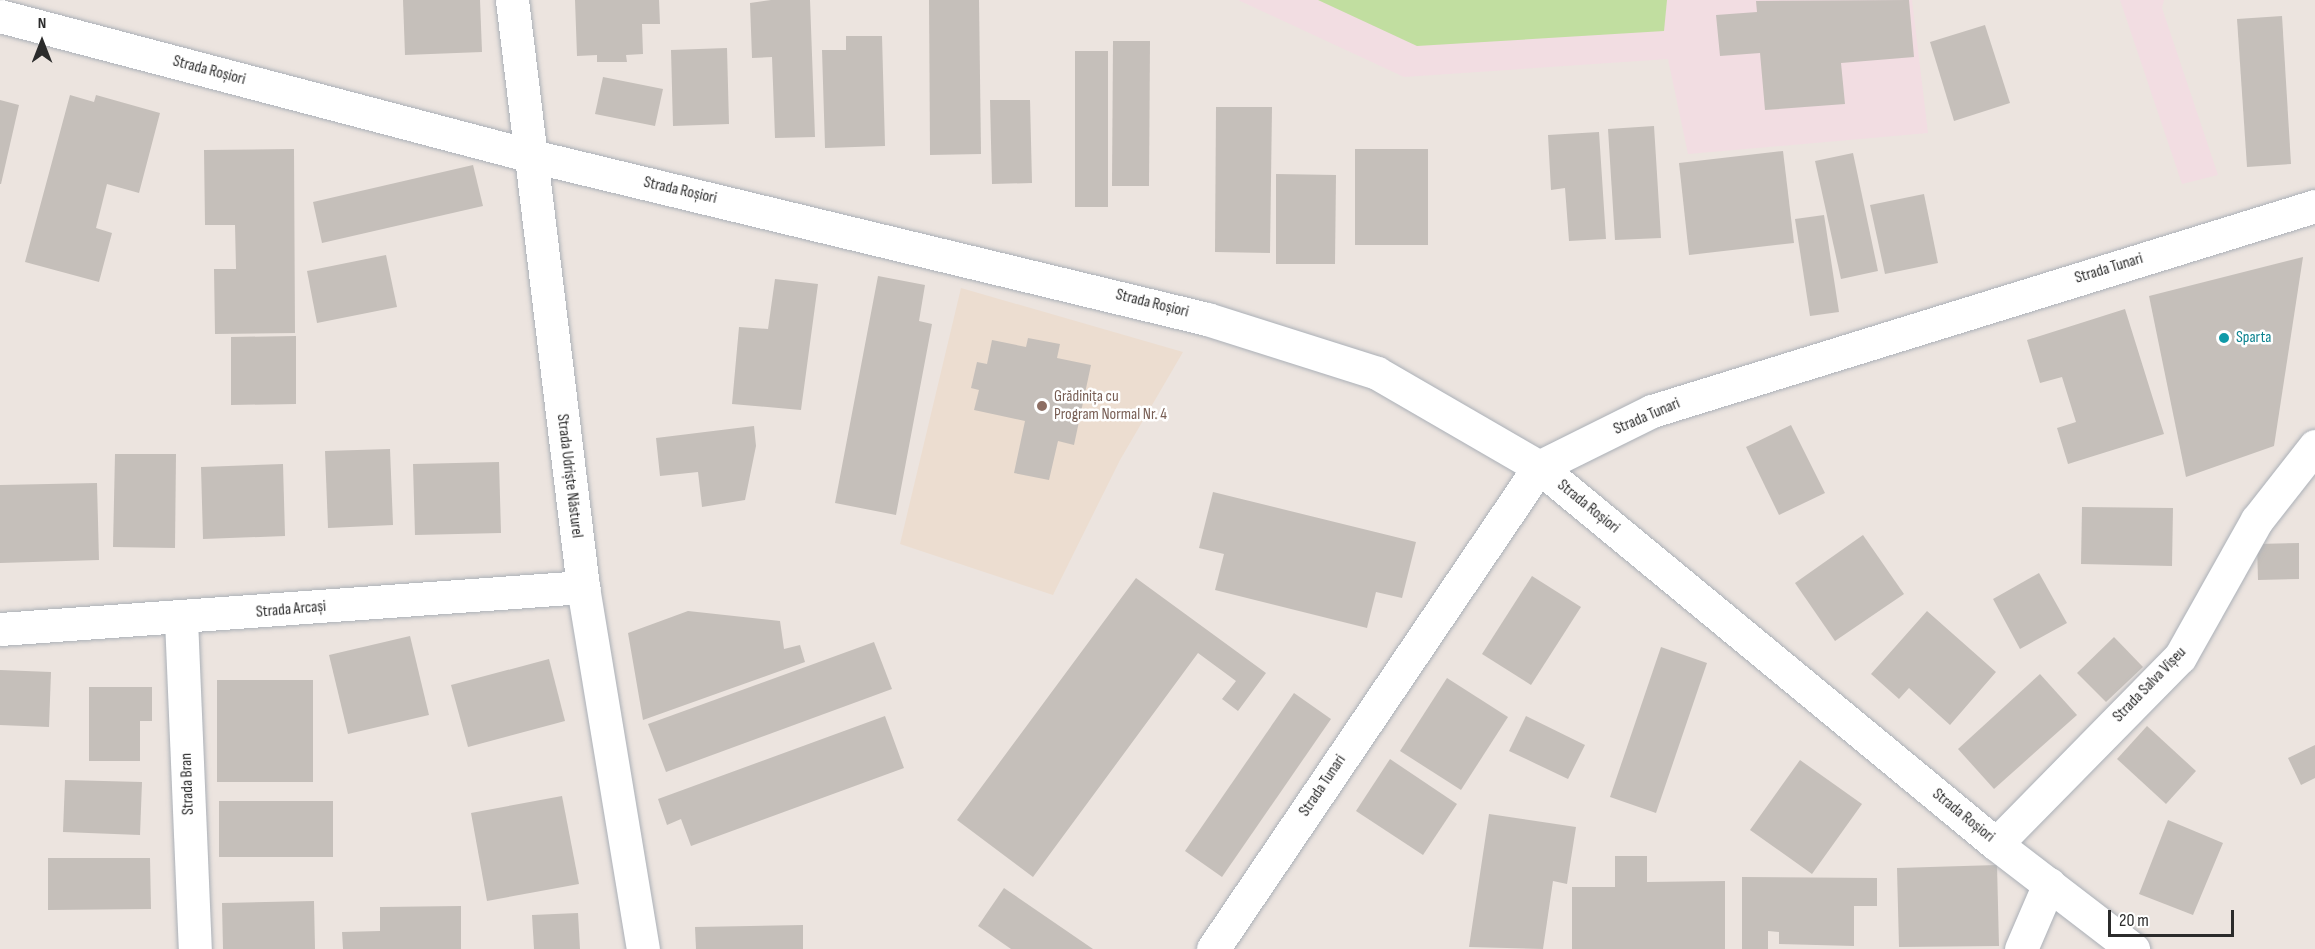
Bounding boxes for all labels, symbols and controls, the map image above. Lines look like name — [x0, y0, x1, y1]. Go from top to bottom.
north arrow — [12, 12, 72, 72]
text: N — [38, 14, 46, 33]
street label: Strada Roșiori — [171, 52, 247, 90]
street label: Strada Roșiori — [642, 173, 718, 209]
street label: Strada Tunari — [2073, 250, 2145, 288]
street label: Strada Roșiori — [1114, 286, 1190, 322]
place label: Sparta — [2236, 328, 2271, 348]
marker: Sparta — [2217, 331, 2231, 345]
place label: Grădinița cu Program Normal Nr. 4 — [1054, 387, 1167, 425]
street label: Strada Tunari — [1611, 394, 1683, 440]
marker: Grădinița cu Program Normal Nr. 4 — [1035, 399, 1049, 413]
street label: Strada Udriște Năsturel — [552, 413, 586, 539]
street label: Strada Roșiori — [1553, 476, 1623, 538]
street label: Strada Arcași — [255, 597, 327, 623]
street label: Strada Salva Vișeu — [2109, 643, 2191, 727]
street label: Strada Tunari — [1295, 752, 1351, 820]
street label: Strada Bran — [177, 753, 199, 815]
street label: Strada Roșiori — [1928, 785, 1998, 847]
scale bar — [2111, 898, 2237, 936]
text: 20 m — [2119, 910, 2149, 931]

